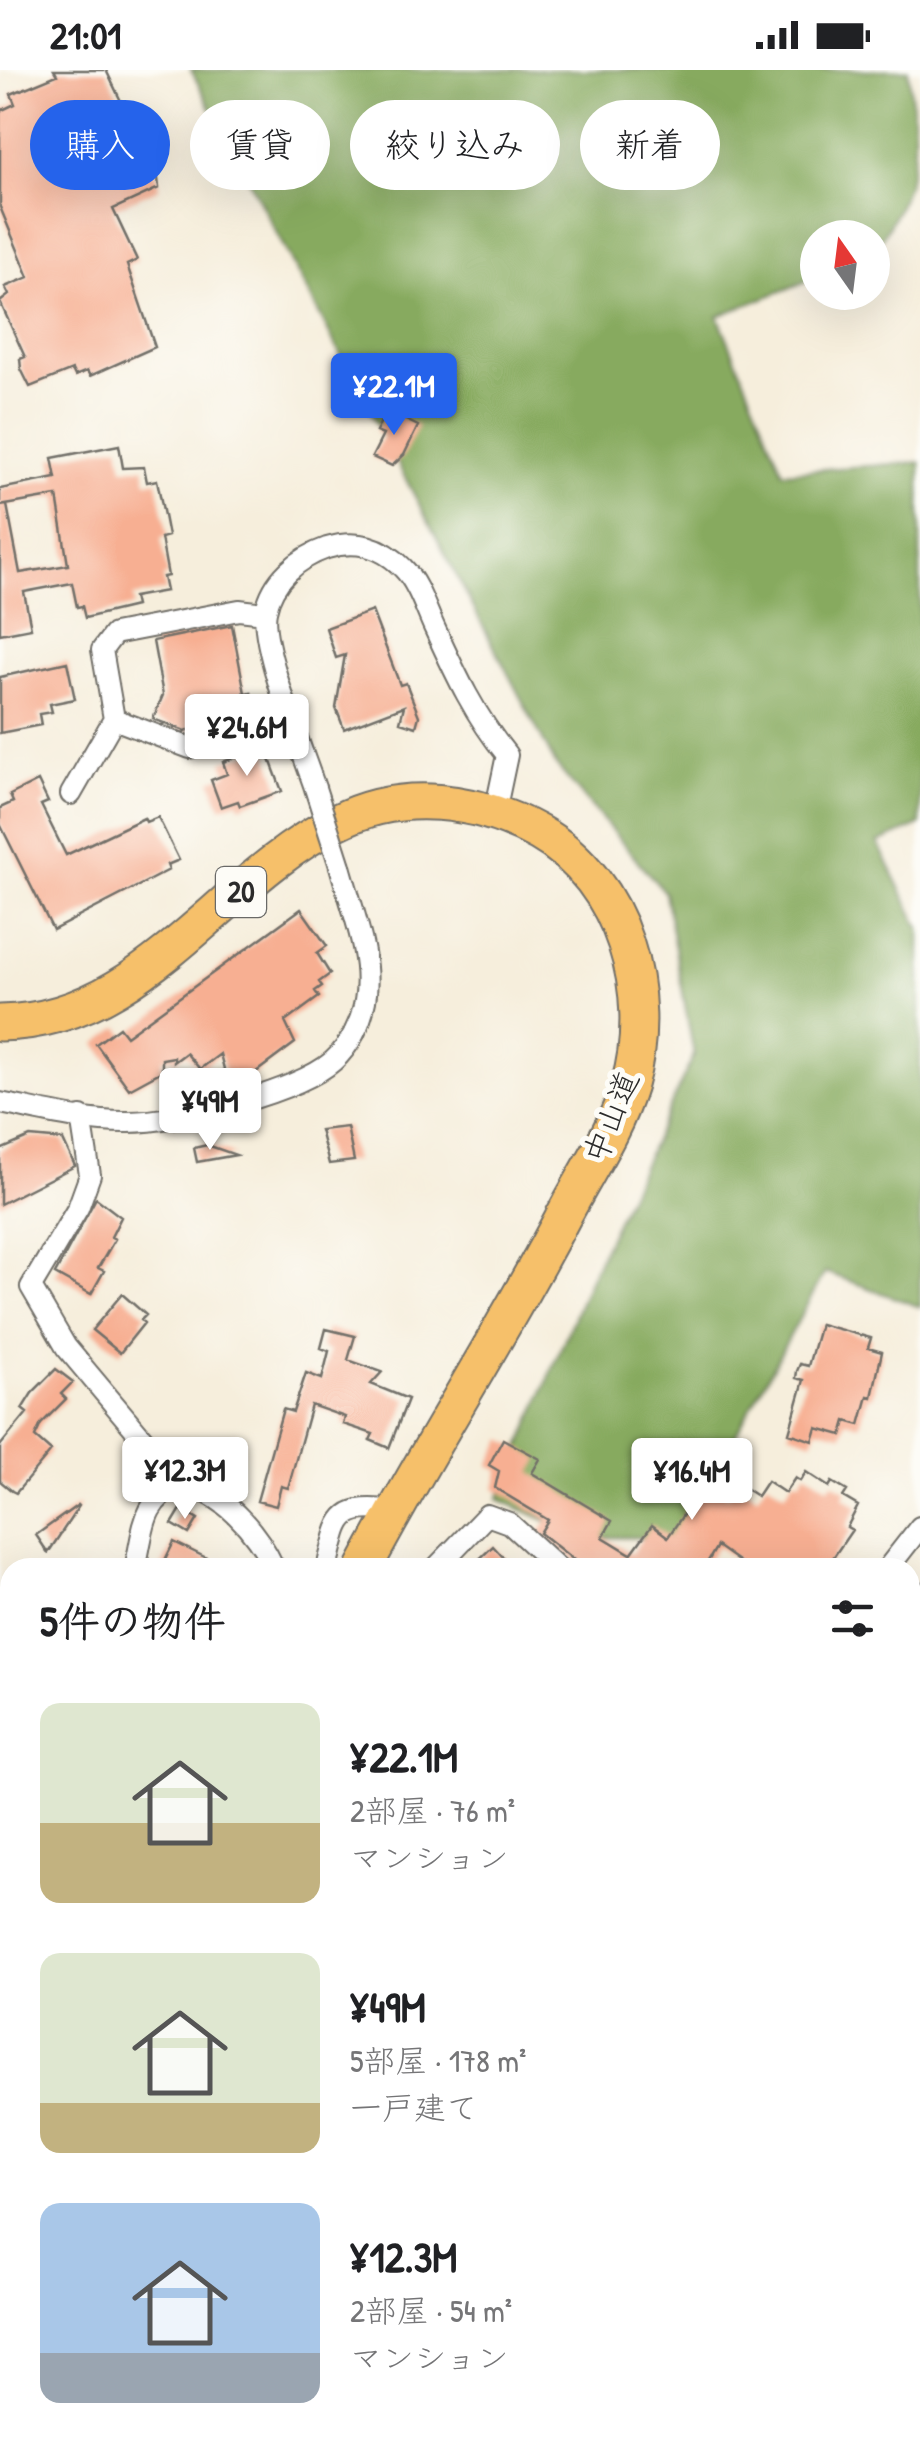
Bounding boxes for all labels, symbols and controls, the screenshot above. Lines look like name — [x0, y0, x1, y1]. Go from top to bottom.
text: 21:01 — [50, 9, 121, 61]
chip: 購入 — [30, 100, 170, 190]
chip: 賃貸 — [190, 100, 330, 190]
chip: 絞り込み — [350, 100, 560, 190]
chip: 新着 — [580, 100, 720, 190]
north arrow — [800, 220, 890, 310]
map controls — [800, 220, 890, 310]
pin: ¥22.1M — [313, 353, 475, 438]
text: ¥22.1M — [353, 364, 435, 407]
pin: ¥24.6M — [166, 694, 328, 779]
text: ¥24.6M — [207, 705, 287, 748]
road number: 20 — [216, 867, 266, 917]
street label: 中山道 — [573, 1064, 648, 1169]
pin: ¥49M — [151, 1068, 269, 1153]
text: ¥49M — [181, 1079, 239, 1122]
pin: ¥12.3M — [104, 1437, 266, 1522]
pin: ¥16.4M — [611, 1438, 773, 1523]
text: ¥12.3M — [144, 1448, 226, 1491]
text: ¥16.4M — [653, 1449, 731, 1492]
icon: filters — [825, 1591, 880, 1646]
text: 5件の物件 — [40, 1592, 226, 1649]
text: ¥22.1M — [350, 1728, 458, 1785]
icon: home — [120, 1743, 240, 1863]
text: 2部屋 · 76 m² — [350, 1789, 515, 1832]
text: マンション — [350, 1836, 509, 1879]
text: ¥49M — [350, 1978, 426, 2035]
icon: home — [120, 1993, 240, 2113]
text: 5部屋 · 178 m² — [350, 2039, 526, 2082]
text: 一戸建て — [350, 2086, 478, 2129]
text: ¥12.3M — [350, 2228, 457, 2285]
icon: home — [120, 2243, 240, 2363]
text: 2部屋 · 54 m² — [350, 2289, 512, 2332]
text: マンション — [350, 2336, 509, 2379]

